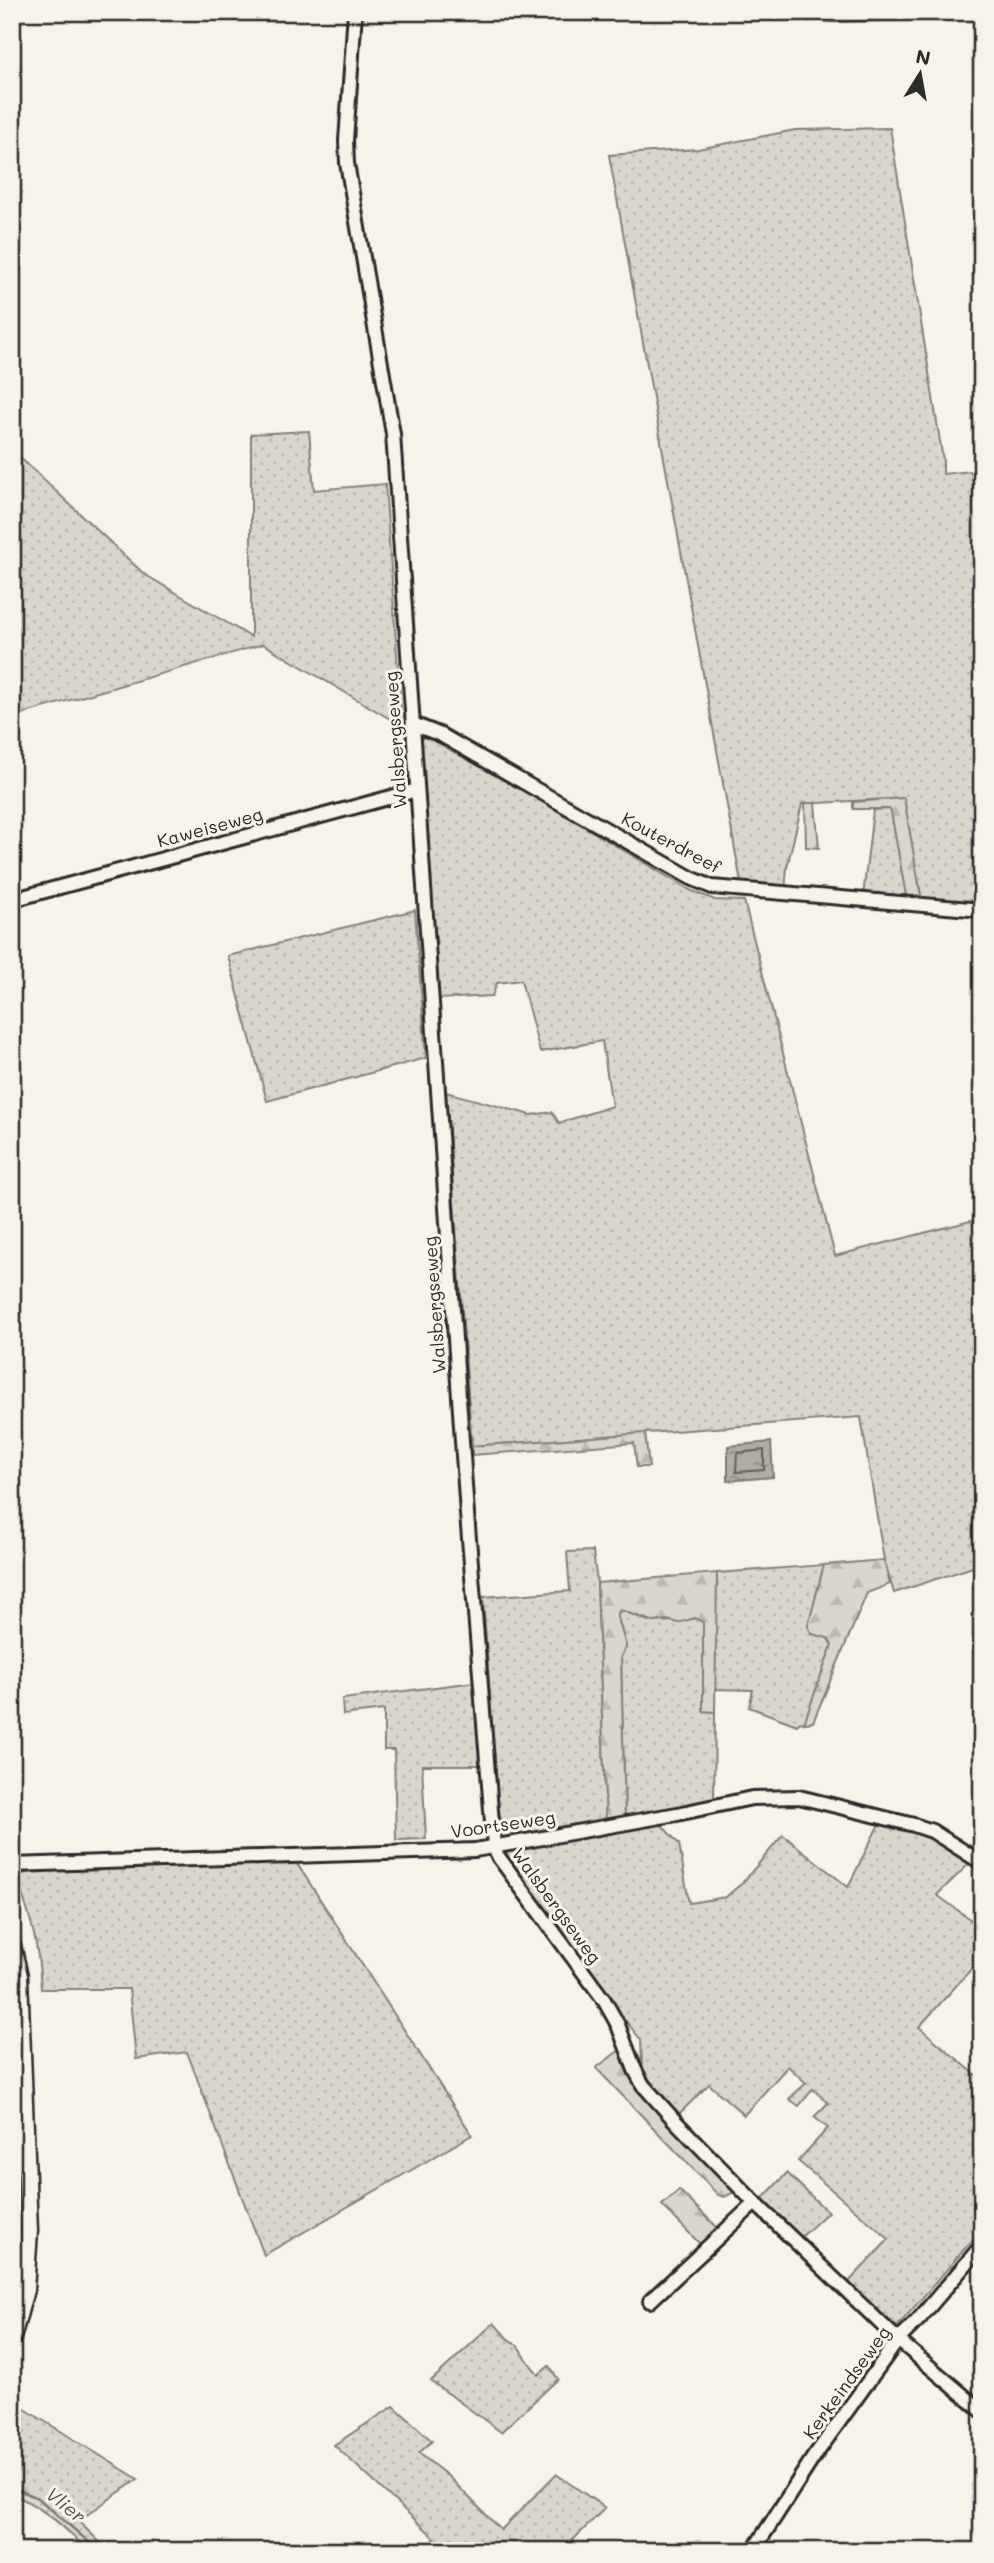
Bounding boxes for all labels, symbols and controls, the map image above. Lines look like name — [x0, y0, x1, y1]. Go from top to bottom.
north arrow — [886, 38, 956, 108]
text: N — [914, 43, 933, 70]
street label: Walsbergseweg — [378, 670, 412, 810]
street label: Kaweiseweg — [154, 801, 265, 853]
street label: Kouterdreef — [618, 806, 726, 879]
street label: Walsbergseweg — [417, 1235, 451, 1375]
street label: Voortseweg — [449, 1805, 557, 1843]
street label: Walsbergseweg — [507, 1843, 607, 1968]
street label: Kerkeindseweg — [797, 2321, 895, 2444]
water label: Vlier — [41, 2481, 92, 2528]

